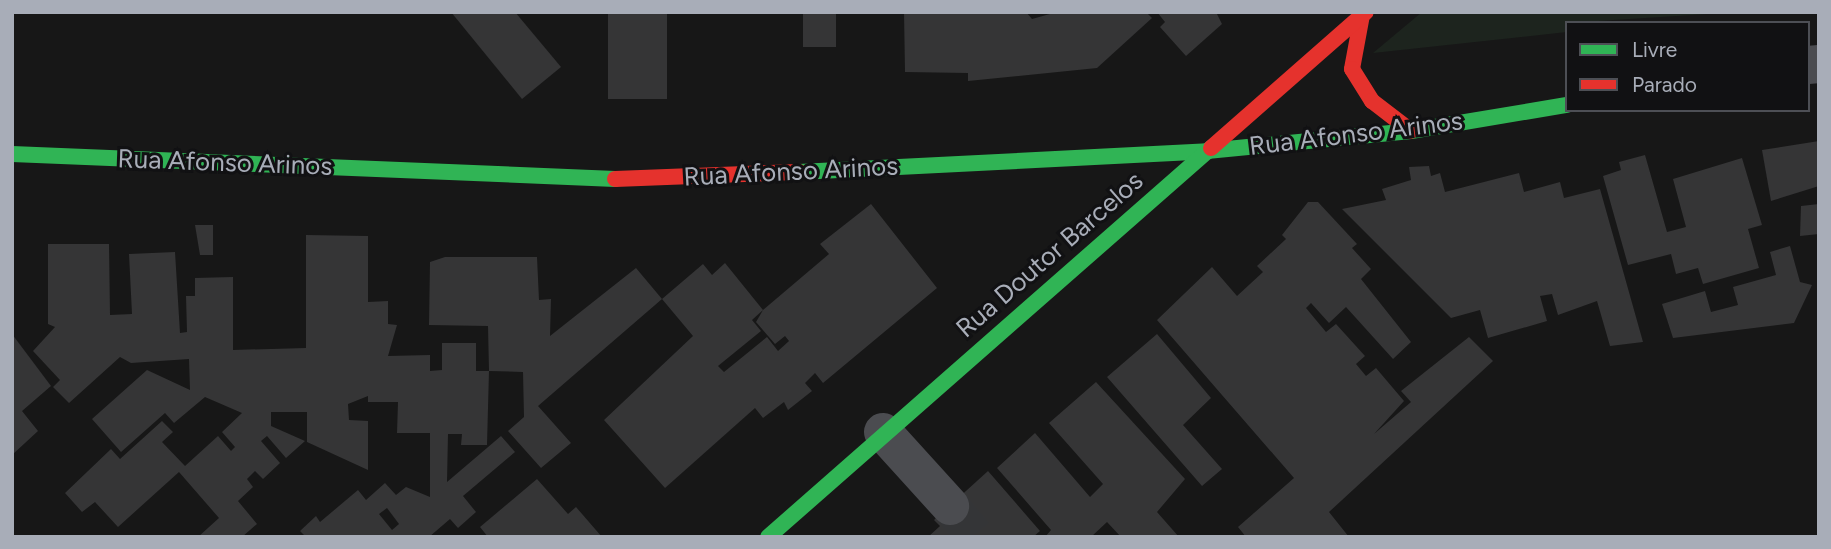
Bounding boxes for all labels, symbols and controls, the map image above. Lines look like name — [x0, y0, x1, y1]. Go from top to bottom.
legend — [1565, 21, 1810, 112]
text: Livre — [1632, 37, 1677, 62]
text: Parado — [1632, 72, 1697, 97]
street label: Rua Afonso Arinos — [1247, 105, 1465, 163]
street label: Rua Afonso Arinos — [117, 144, 333, 182]
street label: Rua Afonso Arinos — [683, 151, 899, 193]
street label: Rua Doutor Barcelos — [950, 165, 1150, 345]

